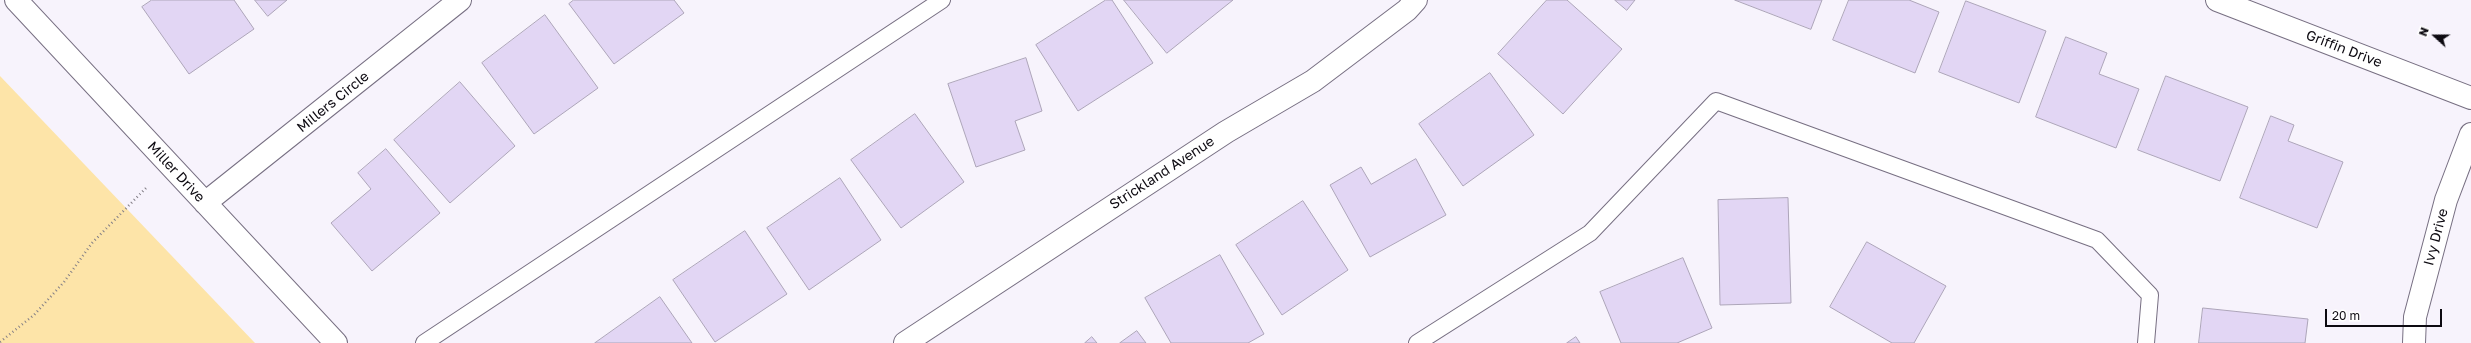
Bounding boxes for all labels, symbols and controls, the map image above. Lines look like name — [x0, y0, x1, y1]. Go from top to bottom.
north arrow — [2415, 16, 2455, 56]
text: N — [2416, 25, 2431, 38]
street label: Griffin Drive — [2304, 27, 2384, 71]
street label: Millers Circle — [294, 68, 372, 136]
street label: Strickland Avenue — [1106, 133, 1218, 213]
street label: Miller Drive — [144, 138, 208, 206]
street label: Ivy Drive — [2420, 206, 2452, 268]
scale bar — [2327, 301, 2444, 327]
text: 20 m — [2332, 308, 2360, 323]

